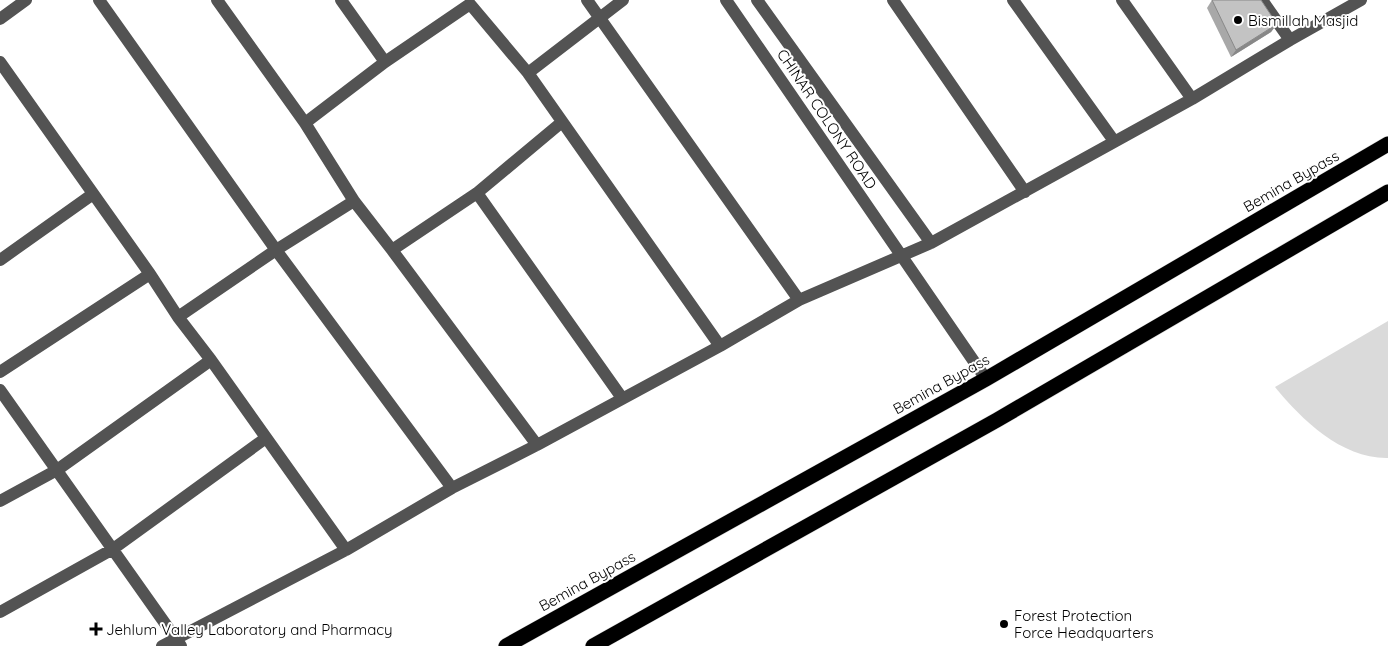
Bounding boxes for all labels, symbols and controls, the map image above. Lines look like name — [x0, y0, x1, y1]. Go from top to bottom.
place label: Bismillah Masjid — [1248, 11, 1358, 30]
marker: Bismillah Masjid — [1232, 14, 1244, 26]
street label: CHINAR COLONY ROAD — [773, 45, 881, 193]
street label: Bemina Bypass — [1240, 146, 1342, 216]
street label: Bemina Bypass — [889, 350, 993, 418]
street label: Bemina Bypass — [535, 547, 639, 615]
place label: Forest Protection Force Headquarters — [1014, 606, 1153, 642]
marker: Forest Protection Force Headquarters — [998, 618, 1010, 630]
place label: Jehlum Valley Laboratory and Pharmacy — [106, 620, 393, 639]
marker: Jehlum Valley Laboratory and Pharmacy — [90, 623, 102, 635]

